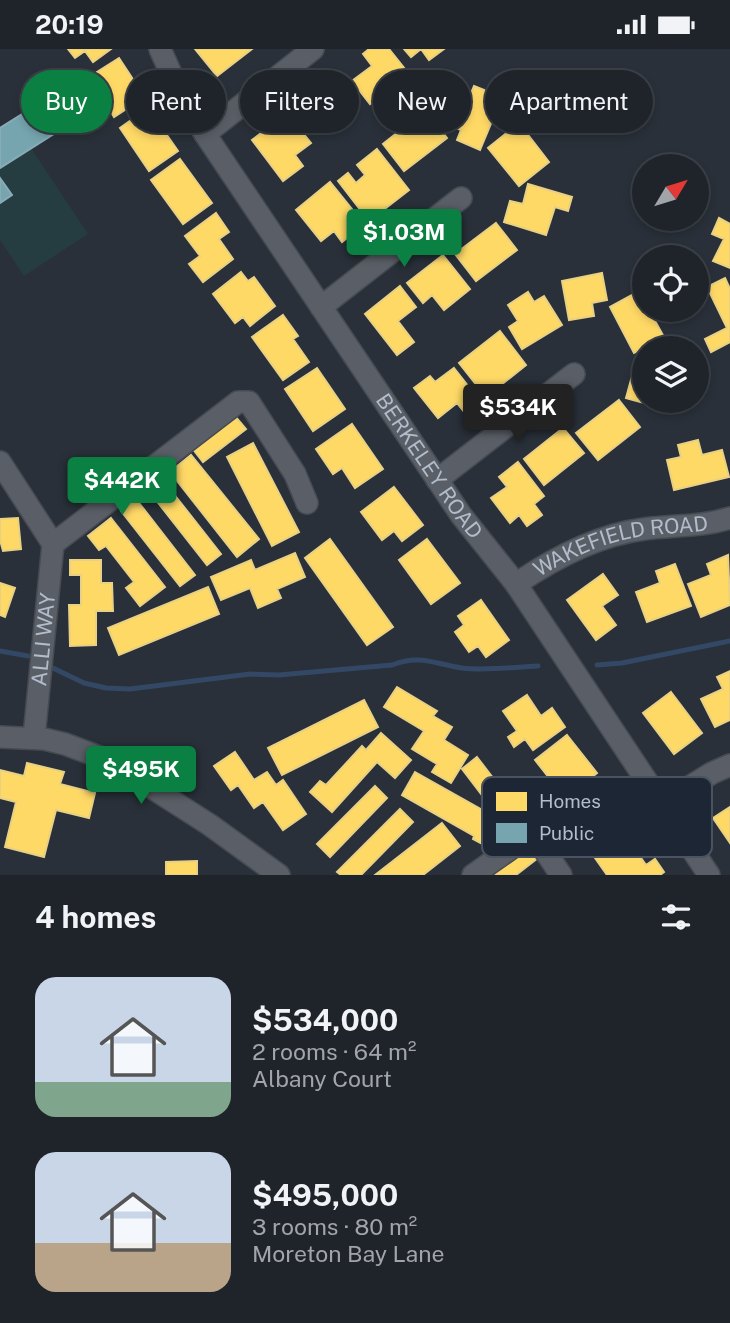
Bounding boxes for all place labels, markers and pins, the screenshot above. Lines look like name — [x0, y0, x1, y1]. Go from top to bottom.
pin: $1.03M — [347, 209, 461, 269]
pin: $534K — [469, 385, 567, 444]
pin: $442K — [73, 457, 171, 517]
pin: $495K — [92, 747, 190, 806]

